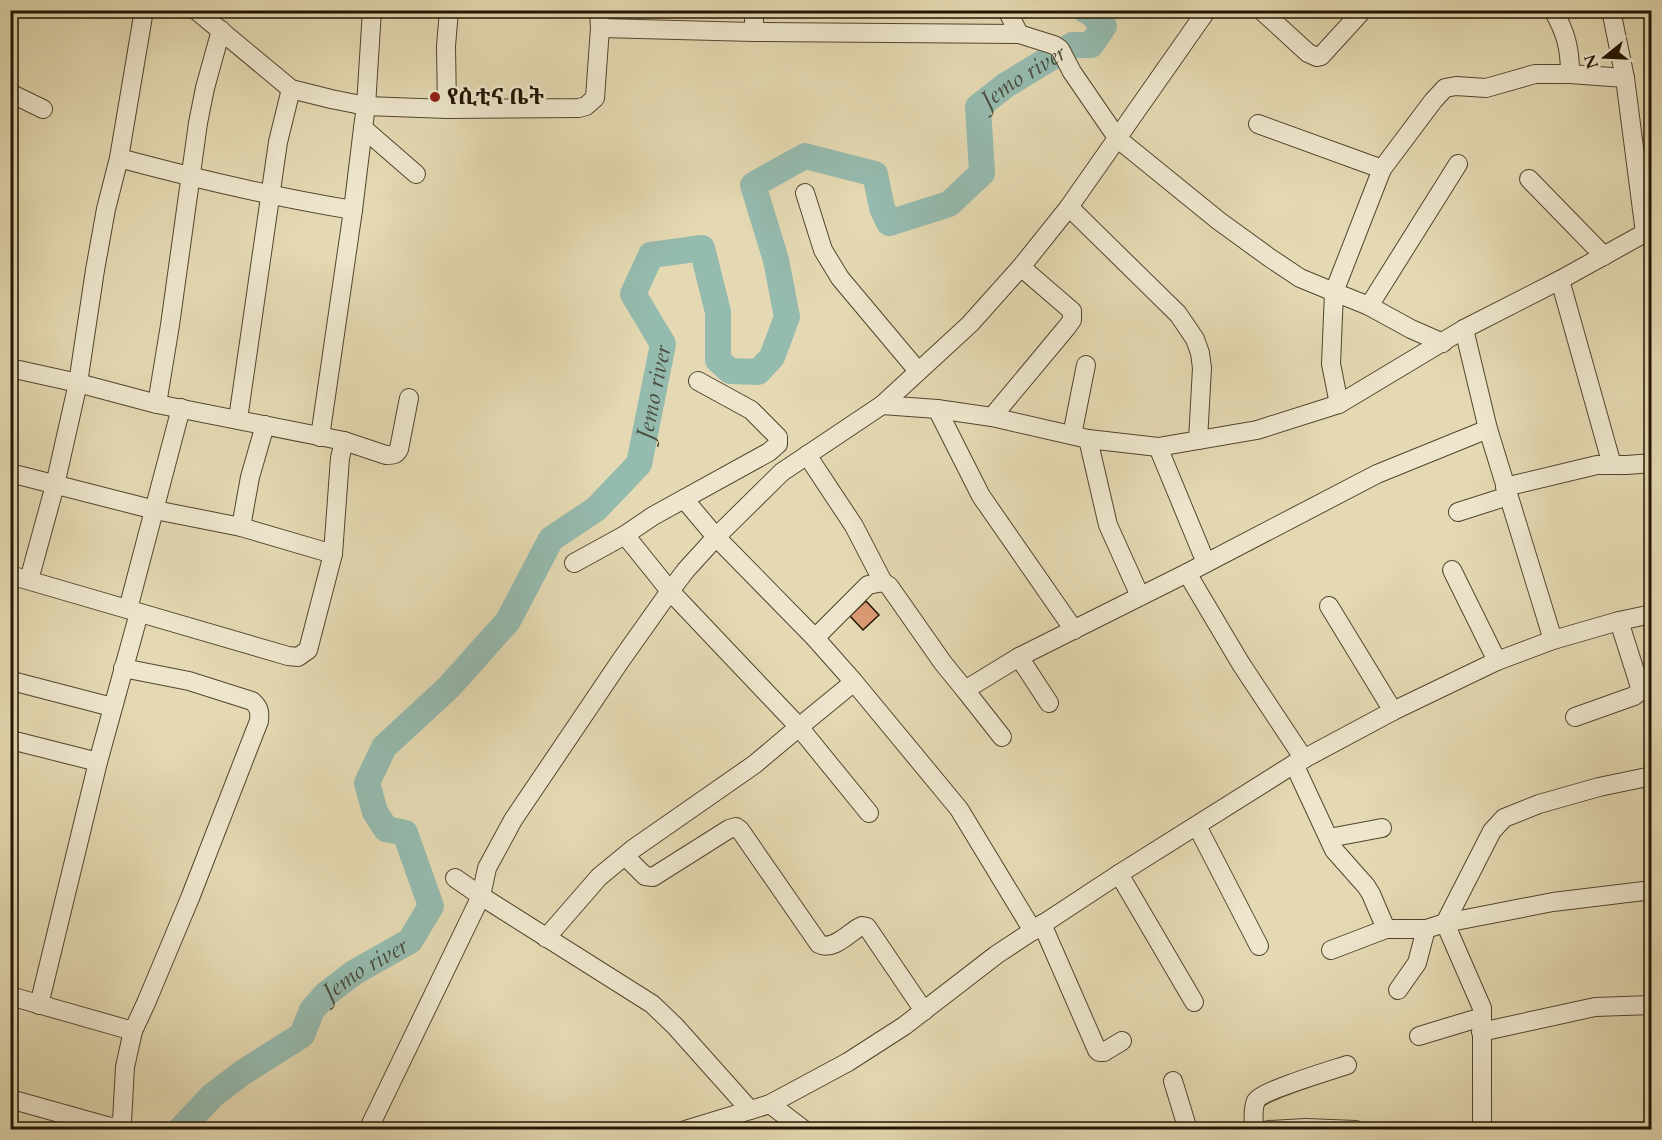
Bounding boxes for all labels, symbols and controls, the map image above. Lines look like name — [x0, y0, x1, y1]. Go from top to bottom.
north arrow — [1575, 27, 1635, 87]
water label: Jemo river — [969, 36, 1072, 119]
text: N — [1579, 51, 1604, 71]
place label: የሲቲና ቤት — [447, 82, 544, 112]
marker: የሲቲና ቤት — [428, 90, 442, 104]
water label: Jemo river — [627, 341, 679, 447]
water label: Jemo river — [311, 929, 414, 1011]

